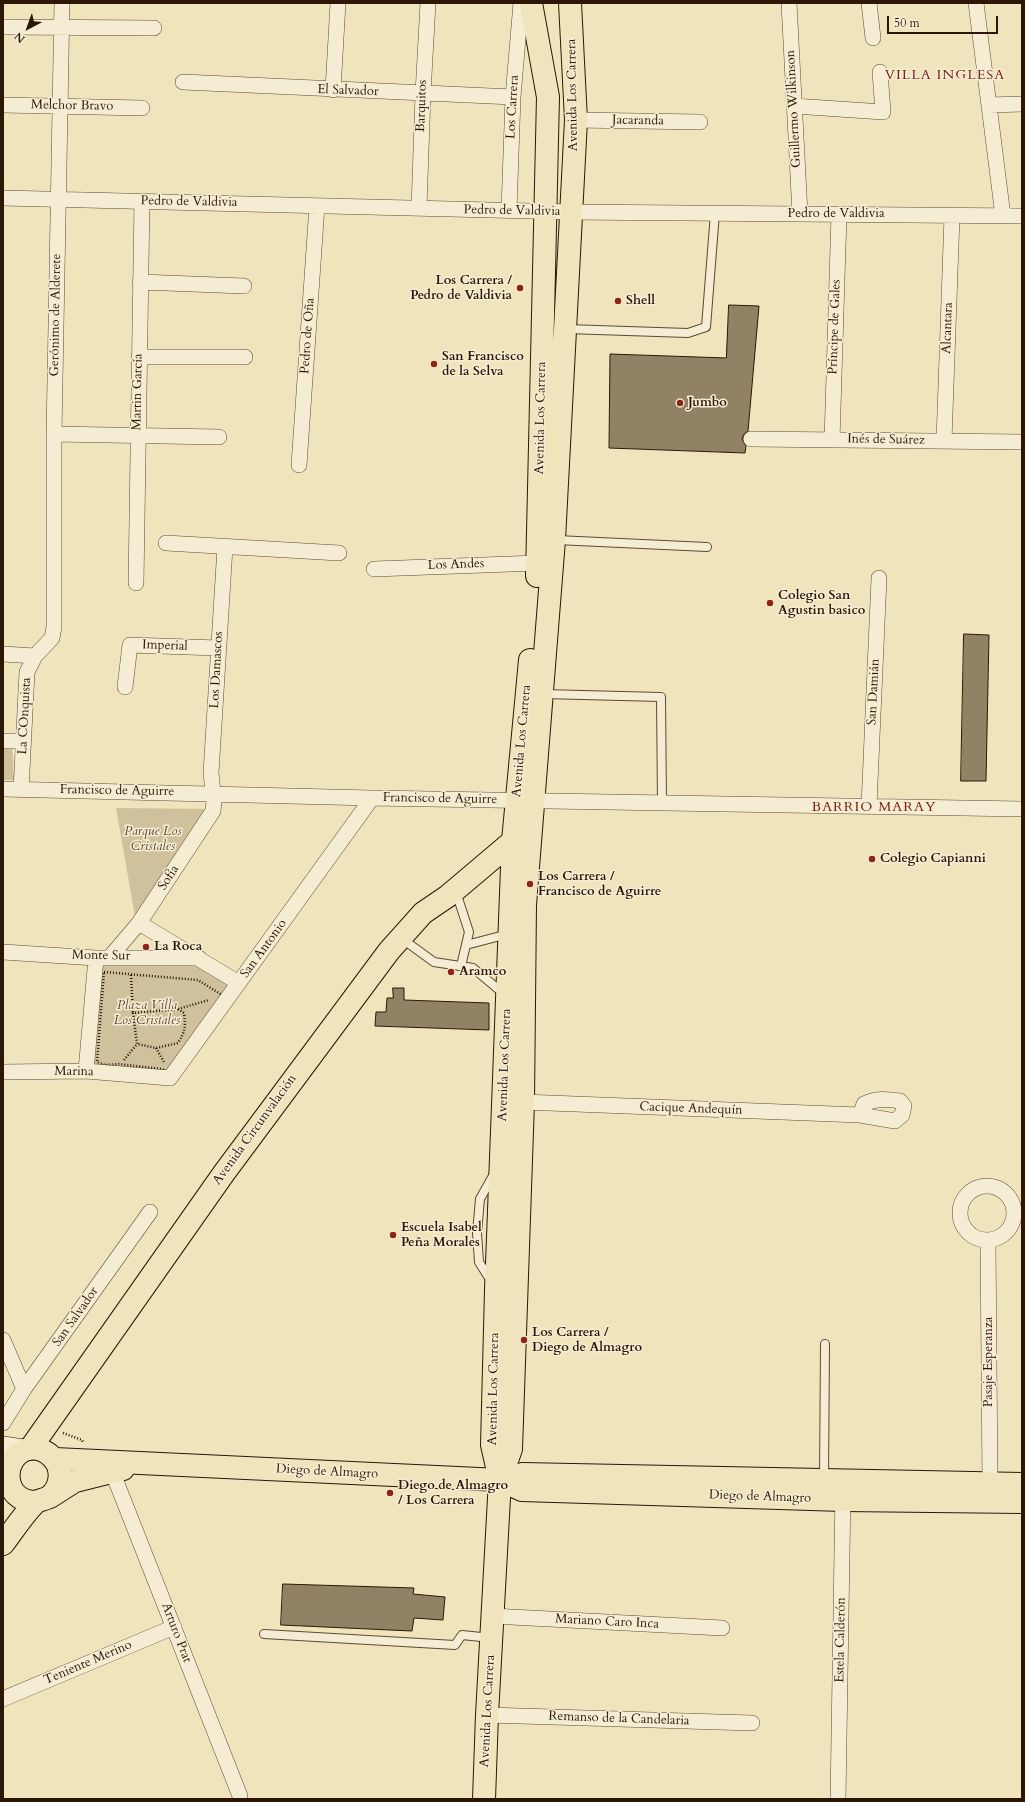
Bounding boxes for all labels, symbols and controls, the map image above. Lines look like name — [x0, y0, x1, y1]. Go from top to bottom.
north arrow — [8, 8, 48, 48]
scale bar — [889, 8, 1000, 34]
text: 50 m — [894, 15, 920, 31]
text: N — [11, 29, 28, 46]
street label: Avenida Los Carrera — [564, 38, 582, 152]
street label: Guillermo Wilkinson — [783, 50, 805, 168]
district label: VILLA INGLESA — [885, 68, 1005, 84]
street label: Los Carrera — [504, 75, 522, 139]
street label: Barquitos — [413, 80, 431, 132]
street label: El Salvador — [317, 82, 379, 100]
street label: Melchor Bravo — [31, 97, 113, 115]
street label: Jacaranda — [612, 113, 664, 129]
street label: Pedro de Valdivia — [140, 193, 238, 211]
street label: Pedro de Valdivia — [463, 202, 561, 220]
street label: Pedro de Valdivia — [788, 206, 884, 222]
street label: Gerónimo de Alderete — [47, 253, 65, 377]
place label: Los Carrera / Pedro de Valdivia — [410, 273, 512, 304]
street label: Príncipe de Gales — [826, 279, 844, 375]
marker: Los Carrera / Pedro de Valdivia — [515, 283, 525, 293]
place label: Shell — [626, 293, 655, 309]
marker: Shell — [613, 296, 623, 306]
street label: Pedro de Oña — [298, 297, 318, 375]
street label: Alcantara — [939, 302, 957, 354]
place label: San Francisco de la Selva — [442, 349, 524, 380]
street label: Martin García — [130, 353, 146, 431]
marker: San Francisco de la Selva — [429, 359, 439, 369]
street label: Avenida Los Carrera — [532, 361, 550, 475]
place label: Jumbo — [688, 395, 727, 411]
marker: Jumbo — [675, 398, 685, 408]
street label: Inés de Suárez — [847, 432, 925, 448]
street label: Los Andes — [427, 556, 485, 574]
place label: Colegio San Agustin basico — [778, 588, 865, 619]
marker: Colegio San Agustin basico — [765, 598, 775, 608]
street label: Los Damascos — [207, 631, 227, 709]
street label: Imperial — [142, 637, 188, 655]
street label: San Damián — [864, 658, 884, 726]
street label: La COnquista — [15, 677, 35, 755]
street label: Avenida Los Carrera — [509, 684, 535, 798]
street label: Francisco de Aguirre — [60, 782, 174, 800]
street label: Francisco de Aguirre — [383, 790, 497, 808]
district label: BARRIO MARAY — [812, 800, 936, 816]
park label: Parque Los Cristales — [124, 824, 182, 855]
place label: Colegio Capianni — [880, 851, 986, 867]
marker: Colegio Capianni — [867, 854, 877, 864]
street label: Sofía — [155, 863, 183, 893]
place label: Los Carrera / Francisco de Aguirre — [538, 869, 661, 900]
marker: Los Carrera / Francisco de Aguirre — [525, 879, 535, 889]
street label: San Antonio — [237, 917, 291, 981]
place label: La Roca — [154, 939, 202, 955]
marker: La Roca — [141, 942, 151, 952]
street label: Monte Sur — [72, 948, 130, 964]
place label: Aramco — [459, 964, 506, 980]
marker: Aramco — [446, 967, 456, 977]
park label: Plaza Villa Los Cristales — [114, 998, 180, 1029]
street label: Avenida Los Carrera — [495, 1008, 515, 1122]
street label: Marina — [54, 1064, 94, 1080]
street label: Avenida Circunvalación — [210, 1072, 300, 1188]
street label: Cacique Andequín — [639, 1099, 743, 1119]
place label: Escuela Isabel Peña Morales — [401, 1220, 482, 1251]
marker: Escuela Isabel Peña Morales — [388, 1230, 398, 1240]
street label: San Salvador — [50, 1284, 102, 1350]
street label: Pasaje Esperanza — [981, 1317, 997, 1407]
place label: Los Carrera / Diego de Almagro — [532, 1325, 642, 1356]
street label: Avenida Los Carrera — [485, 1332, 503, 1446]
marker: Los Carrera / Diego de Almagro — [519, 1335, 529, 1345]
street label: Diego de Almagro — [275, 1462, 379, 1482]
place label: Diego de Almagro / Los Carrera — [398, 1478, 508, 1509]
street label: Diego de Almagro — [709, 1487, 811, 1507]
marker: Diego de Almagro / Los Carrera — [385, 1488, 395, 1498]
street label: Estela Calderón — [832, 1597, 850, 1683]
street label: Arturo Prat — [157, 1601, 195, 1665]
street label: Mariano Caro Inca — [555, 1611, 659, 1633]
street label: Teniente Merino — [42, 1637, 134, 1689]
street label: Avenida Los Carrera — [477, 1654, 499, 1768]
street label: Remanso de la Candelaria — [548, 1709, 690, 1729]

